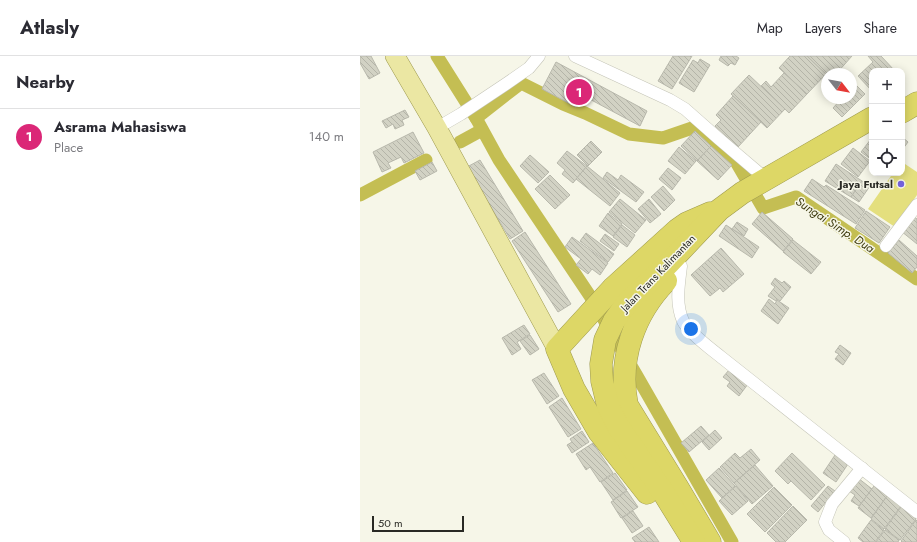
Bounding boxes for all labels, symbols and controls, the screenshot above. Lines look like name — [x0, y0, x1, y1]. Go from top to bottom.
text: Atlasly — [20, 14, 79, 41]
text: Map — [757, 18, 783, 38]
text: Layers — [805, 18, 841, 38]
text: Share — [863, 18, 897, 38]
north arrow — [821, 68, 857, 104]
map controls — [869, 68, 905, 176]
button: + — [869, 68, 905, 104]
text: Nearby — [16, 70, 74, 94]
pin: 1 — [566, 77, 592, 107]
button: − — [869, 104, 905, 140]
text: Asrama Mahasiswa — [54, 116, 186, 138]
text: 1 — [26, 127, 32, 146]
text: 140 m — [309, 127, 344, 146]
text: Place — [54, 138, 83, 157]
button: locate — [869, 140, 905, 176]
place label: Jaya Futsal — [837, 176, 893, 192]
marker: Jaya Futsal — [896, 179, 906, 189]
water label: Sungai Simp. Dua — [792, 193, 878, 257]
street label: Jalan Trans Kalimantan — [615, 231, 699, 317]
your location — [681, 319, 701, 339]
scale bar — [372, 514, 464, 533]
text: 50 m — [378, 515, 403, 531]

